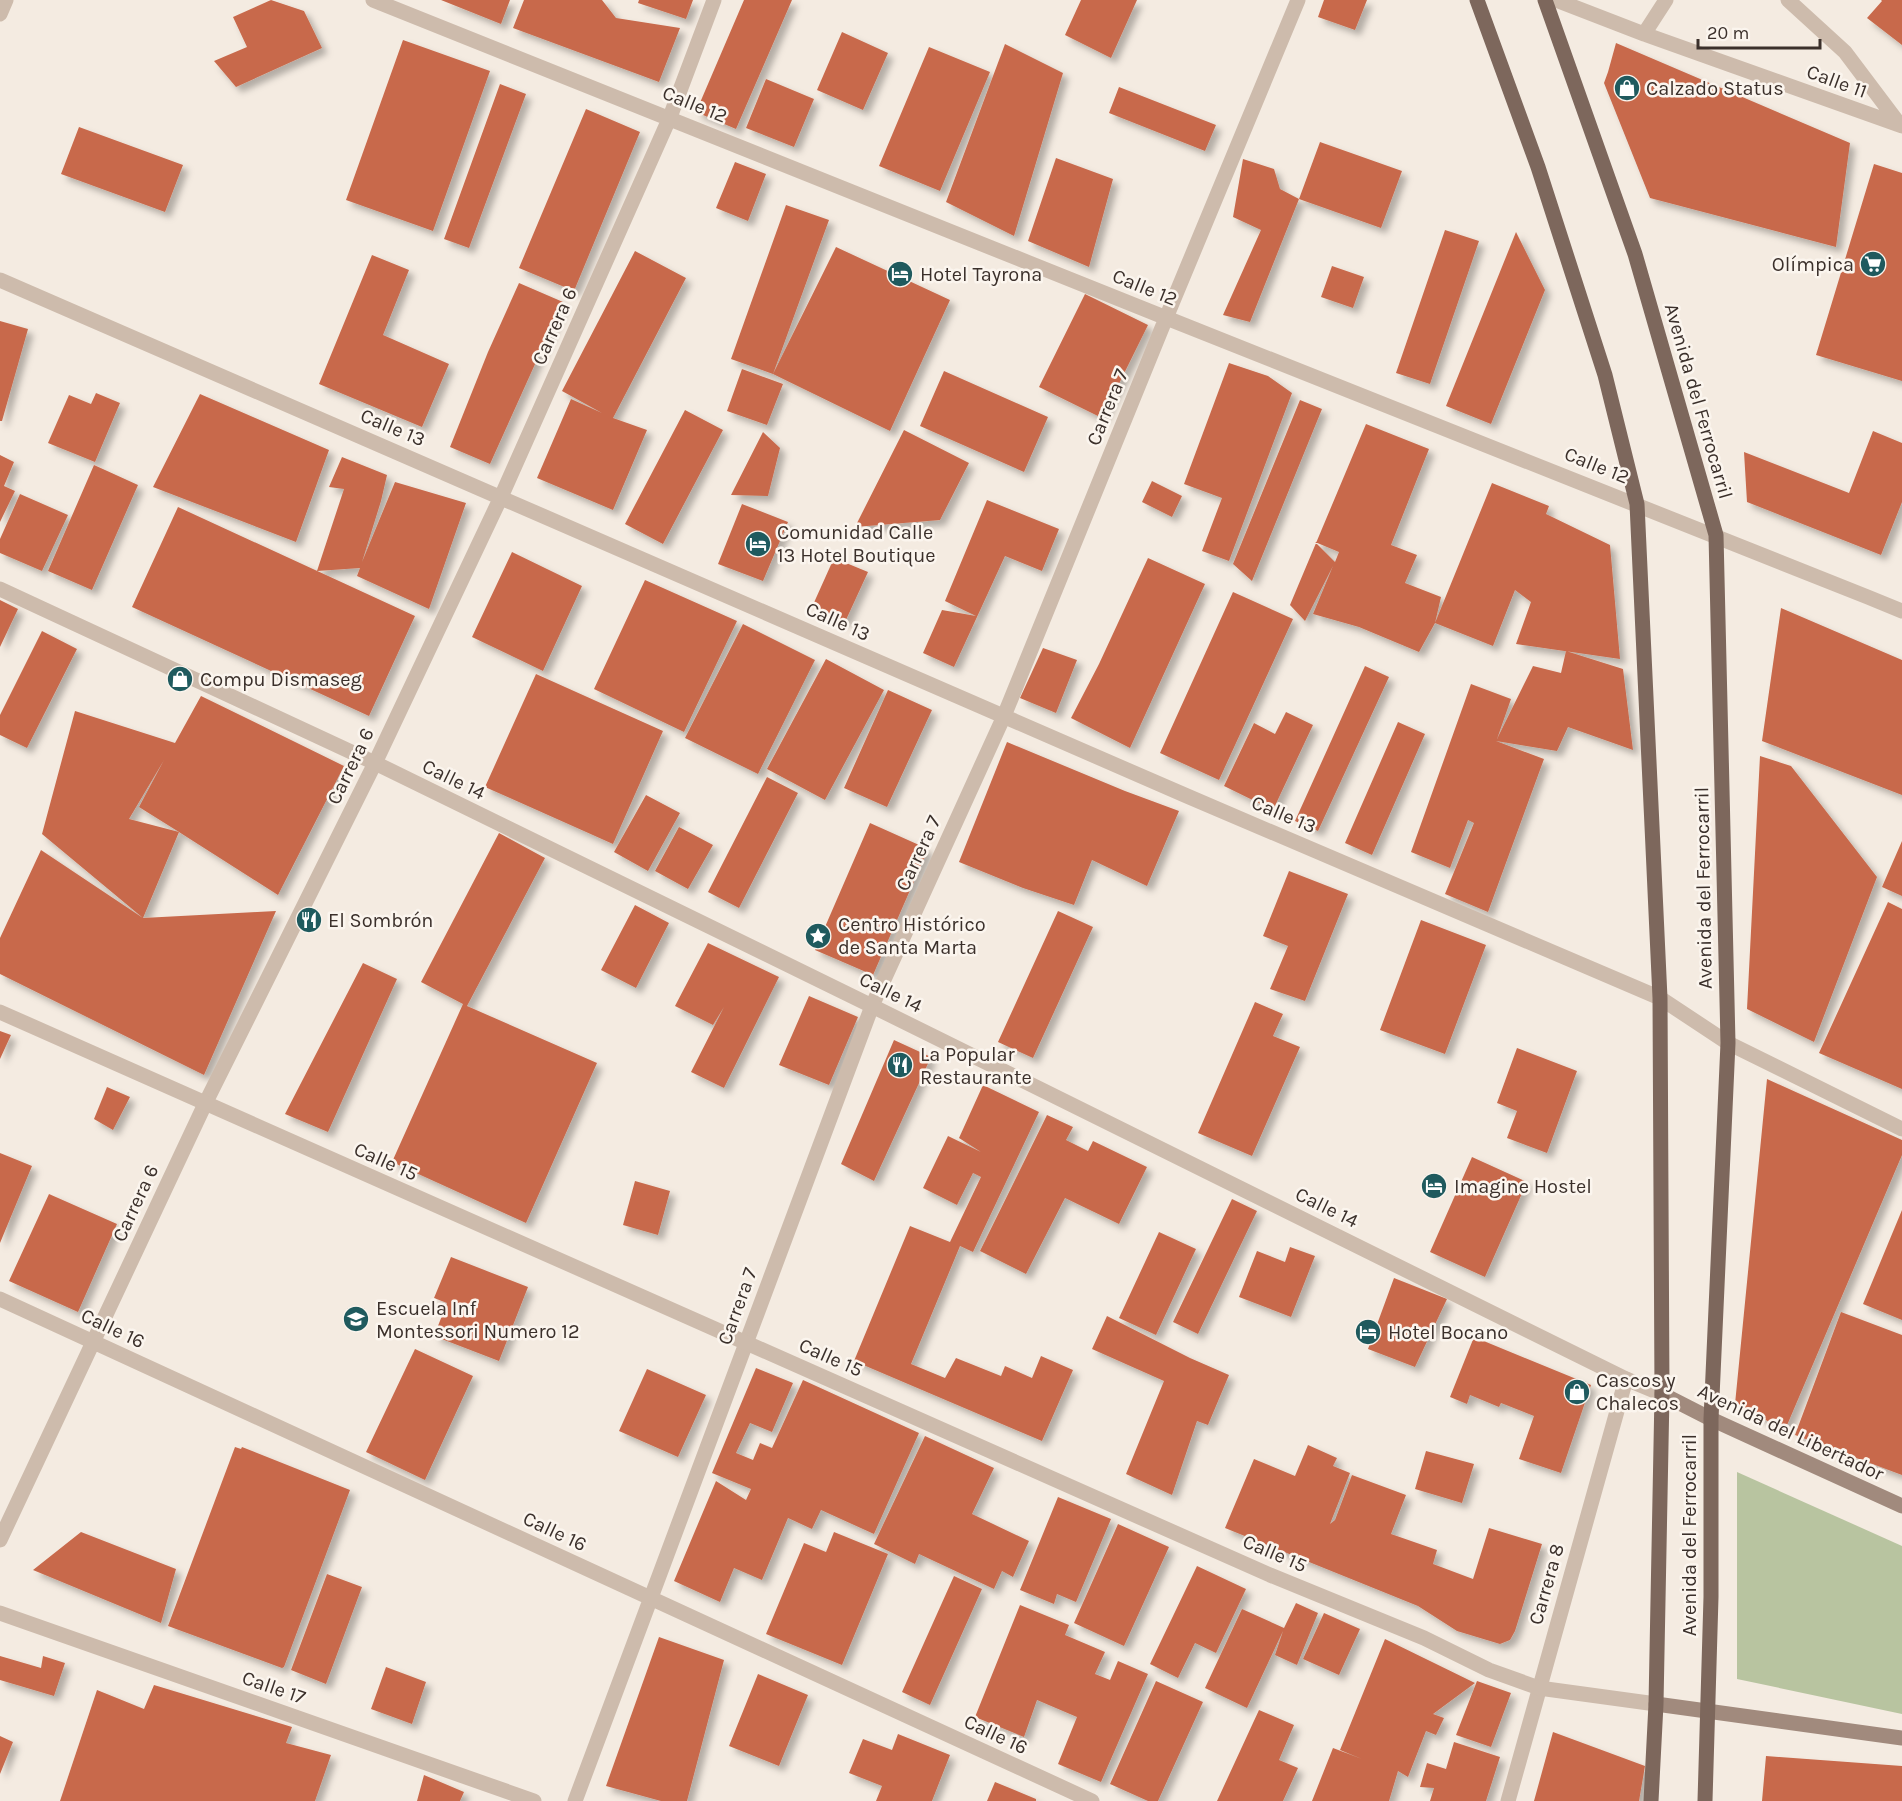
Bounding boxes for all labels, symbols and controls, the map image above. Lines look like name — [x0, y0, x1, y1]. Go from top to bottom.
scale bar — [1698, 12, 1820, 50]
text: 20 m — [1707, 22, 1749, 44]
street label: Calle 11 — [1803, 60, 1870, 103]
shop icon: Calzado Status — [1612, 73, 1642, 103]
place label: Calzado Status — [1646, 77, 1784, 100]
street label: Calle 12 — [659, 81, 731, 128]
supermarket icon: Olímpica — [1858, 249, 1888, 279]
place label: Olímpica — [1772, 253, 1854, 276]
hotel icon: Hotel Tayrona — [885, 259, 915, 289]
place label: Hotel Tayrona — [920, 263, 1042, 286]
street label: Calle 12 — [1109, 264, 1181, 311]
street label: Carrera 6 — [527, 284, 582, 369]
street label: Avenida del Ferrocarril — [1660, 301, 1737, 502]
street label: Carrera 7 — [1082, 365, 1133, 449]
street label: Calle 13 — [357, 404, 429, 451]
street label: Calle 12 — [1561, 442, 1633, 489]
place label: Comunidad Calle 13 Hotel Boutique — [777, 521, 936, 567]
hotel icon: Comunidad Calle 13 Hotel Boutique — [743, 529, 773, 559]
street label: Calle 13 — [802, 597, 873, 646]
shop icon: Compu Dismaseg — [165, 664, 195, 694]
place label: Compu Dismaseg — [200, 668, 362, 691]
street label: Carrera 6 — [322, 724, 379, 808]
street label: Calle 14 — [419, 754, 489, 805]
street label: Avenida del Ferrocarril — [1690, 787, 1717, 989]
street label: Calle 13 — [1248, 791, 1320, 838]
street label: Carrera 7 — [891, 811, 946, 895]
restaurant icon: El Sombrón — [294, 905, 324, 935]
place label: El Sombrón — [328, 909, 433, 932]
place label: Centro Histórico de Santa Marta — [838, 913, 986, 959]
place icon: Centro Histórico de Santa Marta — [803, 921, 833, 951]
street label: Calle 14 — [856, 967, 926, 1018]
place label: La Popular Restaurante — [920, 1043, 1032, 1089]
restaurant icon: La Popular Restaurante — [885, 1050, 915, 1080]
street label: Calle 15 — [350, 1137, 421, 1186]
street label: Carrera 6 — [108, 1161, 163, 1245]
hotel icon: Imagine Hostel — [1419, 1171, 1449, 1201]
place label: Imagine Hostel — [1454, 1175, 1592, 1198]
street label: Calle 14 — [1292, 1182, 1362, 1233]
street label: Carrera 7 — [713, 1264, 762, 1348]
place label: Escuela Inf Montessori Numero 12 — [376, 1297, 580, 1343]
street label: Calle 16 — [77, 1304, 148, 1353]
school or university icon: Escuela Inf Montessori Numero 12 — [341, 1304, 371, 1334]
hotel icon: Hotel Bocano — [1353, 1317, 1383, 1347]
place label: Hotel Bocano — [1388, 1321, 1508, 1344]
street label: Calle 15 — [795, 1333, 866, 1382]
place label: Cascos y Chalecos — [1596, 1369, 1679, 1415]
shop icon: Cascos y Chalecos — [1562, 1377, 1592, 1407]
street label: Avenida del Libertador — [1694, 1379, 1888, 1486]
street label: Avenida del Ferrocarril — [1678, 1434, 1701, 1636]
street label: Calle 16 — [519, 1507, 590, 1556]
street label: Calle 15 — [1239, 1530, 1310, 1577]
street label: Carrera 8 — [1524, 1541, 1569, 1627]
street label: Calle 17 — [239, 1666, 309, 1709]
street label: Calle 16 — [960, 1710, 1031, 1759]

